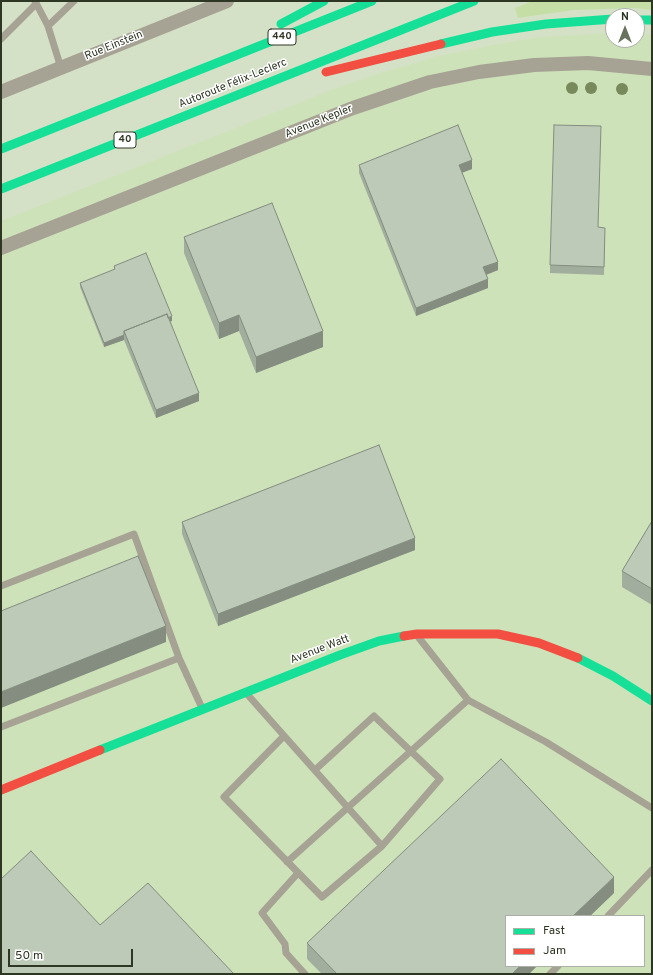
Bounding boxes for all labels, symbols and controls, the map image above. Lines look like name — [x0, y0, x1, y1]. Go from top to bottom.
north arrow — [605, 8, 645, 48]
text: N — [621, 10, 629, 24]
street label: Rue Einstein — [83, 28, 145, 64]
road number: 440 — [268, 29, 296, 45]
street label: Autoroute Félix-Leclerc — [177, 56, 289, 112]
street label: Avenue Kepler — [283, 102, 355, 142]
road number: 40 — [114, 132, 136, 148]
street label: Avenue Watt — [289, 633, 351, 667]
legend — [505, 915, 645, 967]
text: Fast — [543, 923, 565, 939]
scale bar — [10, 941, 135, 967]
text: Jam — [543, 943, 566, 959]
text: 50 m — [15, 948, 43, 964]

